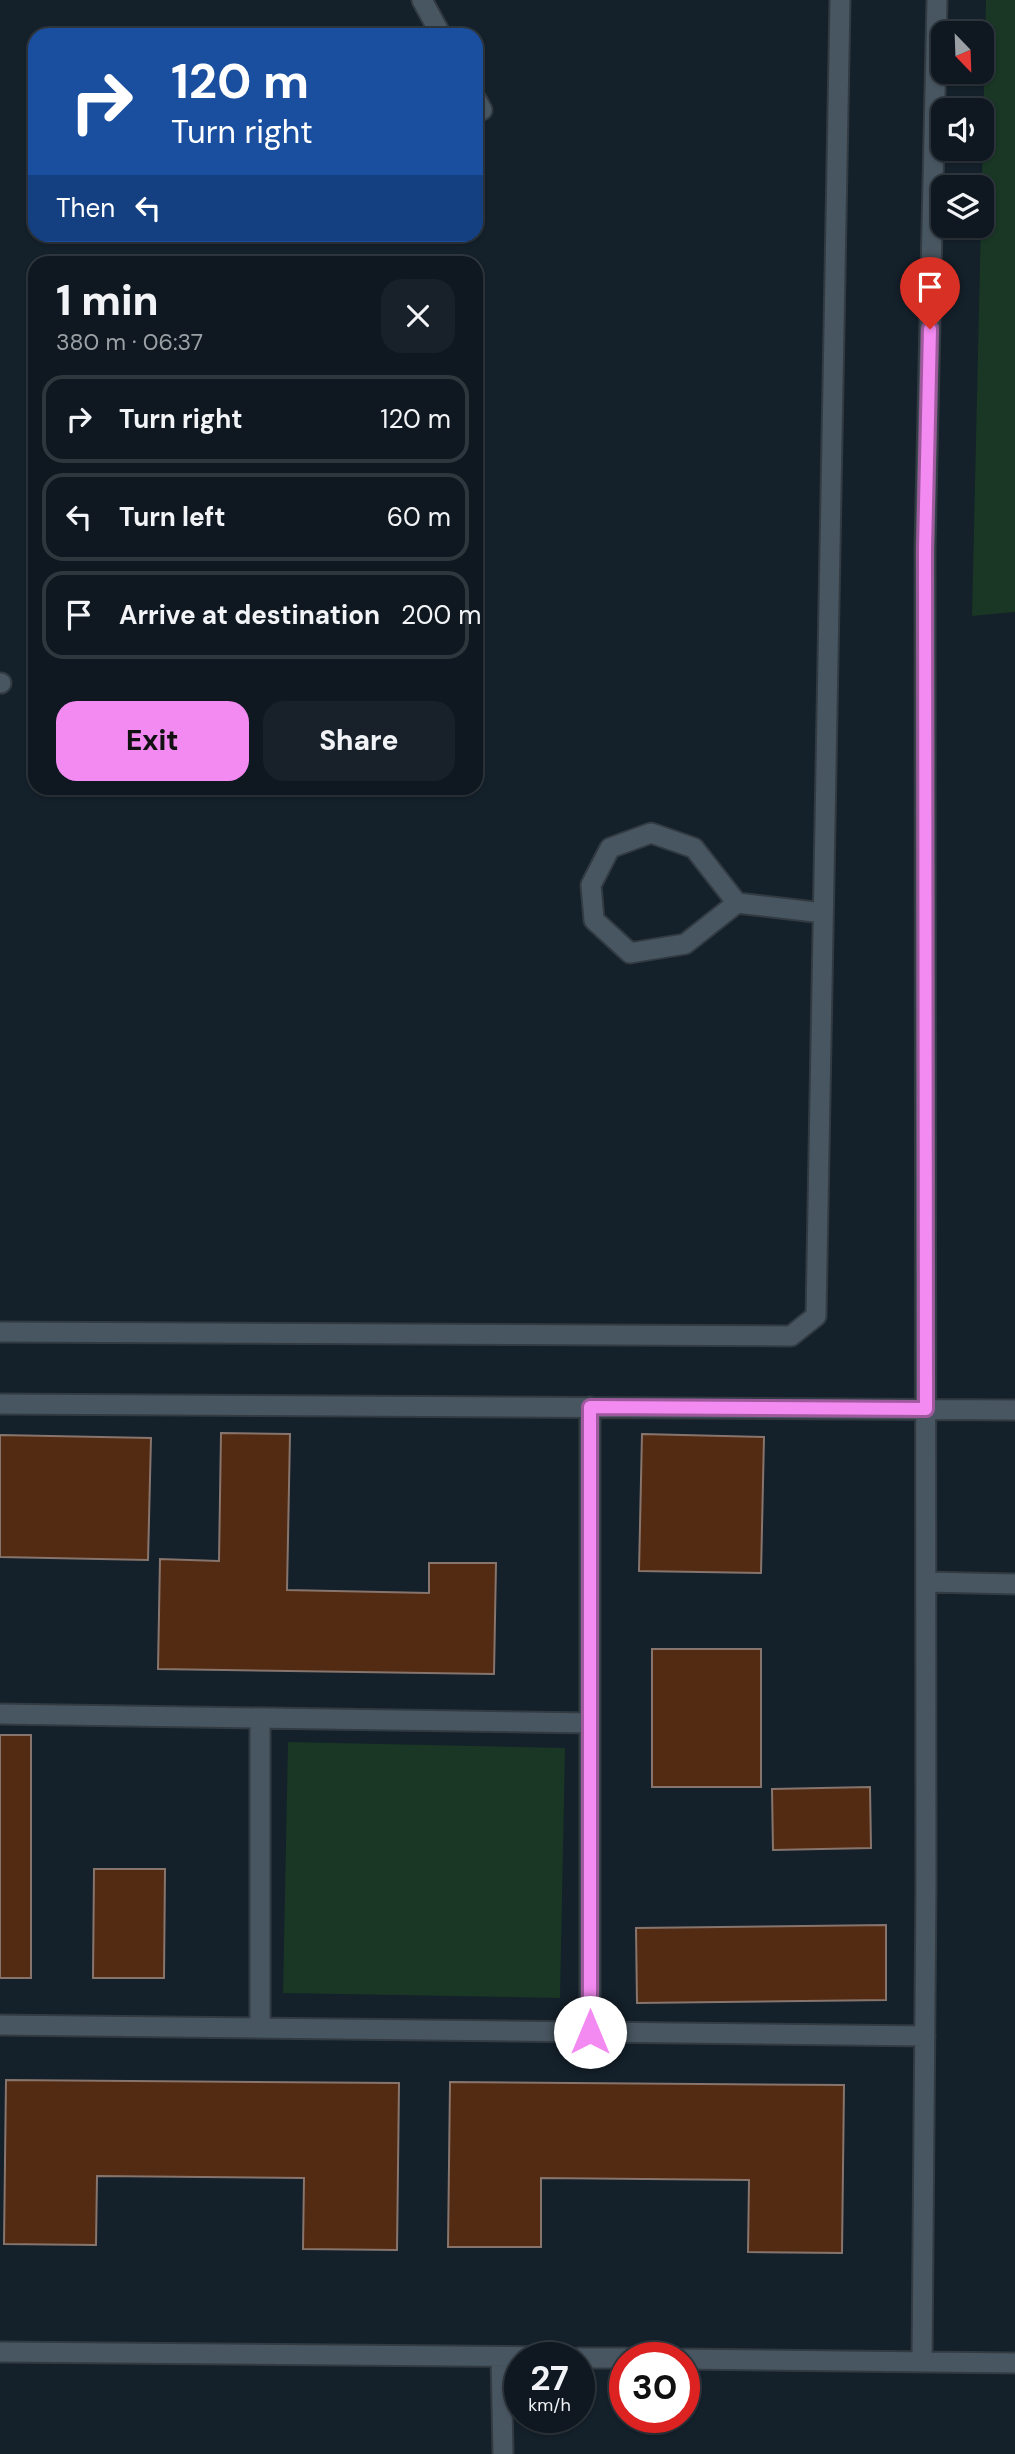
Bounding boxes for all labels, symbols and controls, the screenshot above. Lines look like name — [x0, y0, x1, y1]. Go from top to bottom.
north arrow — [931, 21, 994, 84]
map controls — [931, 21, 994, 238]
text: 120 m — [171, 49, 309, 113]
icon: right — [56, 56, 147, 147]
button: sound — [931, 98, 994, 161]
text: Turn right — [171, 111, 313, 153]
button: layers — [931, 175, 994, 238]
icon: left — [129, 189, 167, 227]
text: Then — [56, 191, 115, 225]
pin — [900, 257, 960, 329]
icon: arrive — [911, 268, 949, 306]
text: 1 min — [56, 273, 159, 328]
button: close — [381, 279, 455, 353]
text: 380 m · 06:37 — [56, 327, 203, 357]
icon: right — [60, 400, 98, 438]
text: Turn right — [119, 402, 243, 436]
text: 120 m — [380, 402, 451, 436]
icon: left — [60, 498, 98, 536]
text: Turn left — [119, 500, 226, 534]
text: 60 m — [387, 500, 451, 534]
icon: arrive — [60, 596, 98, 634]
text: Arrive at destination — [119, 598, 380, 632]
text: 200 m — [401, 598, 481, 632]
button: Exit — [56, 701, 249, 781]
button: Share — [263, 701, 455, 781]
position arrow — [553, 1995, 627, 2069]
speed limit sign: 30 — [609, 2342, 700, 2433]
text: 27 — [530, 2355, 569, 2401]
text: km/h — [528, 2393, 571, 2417]

